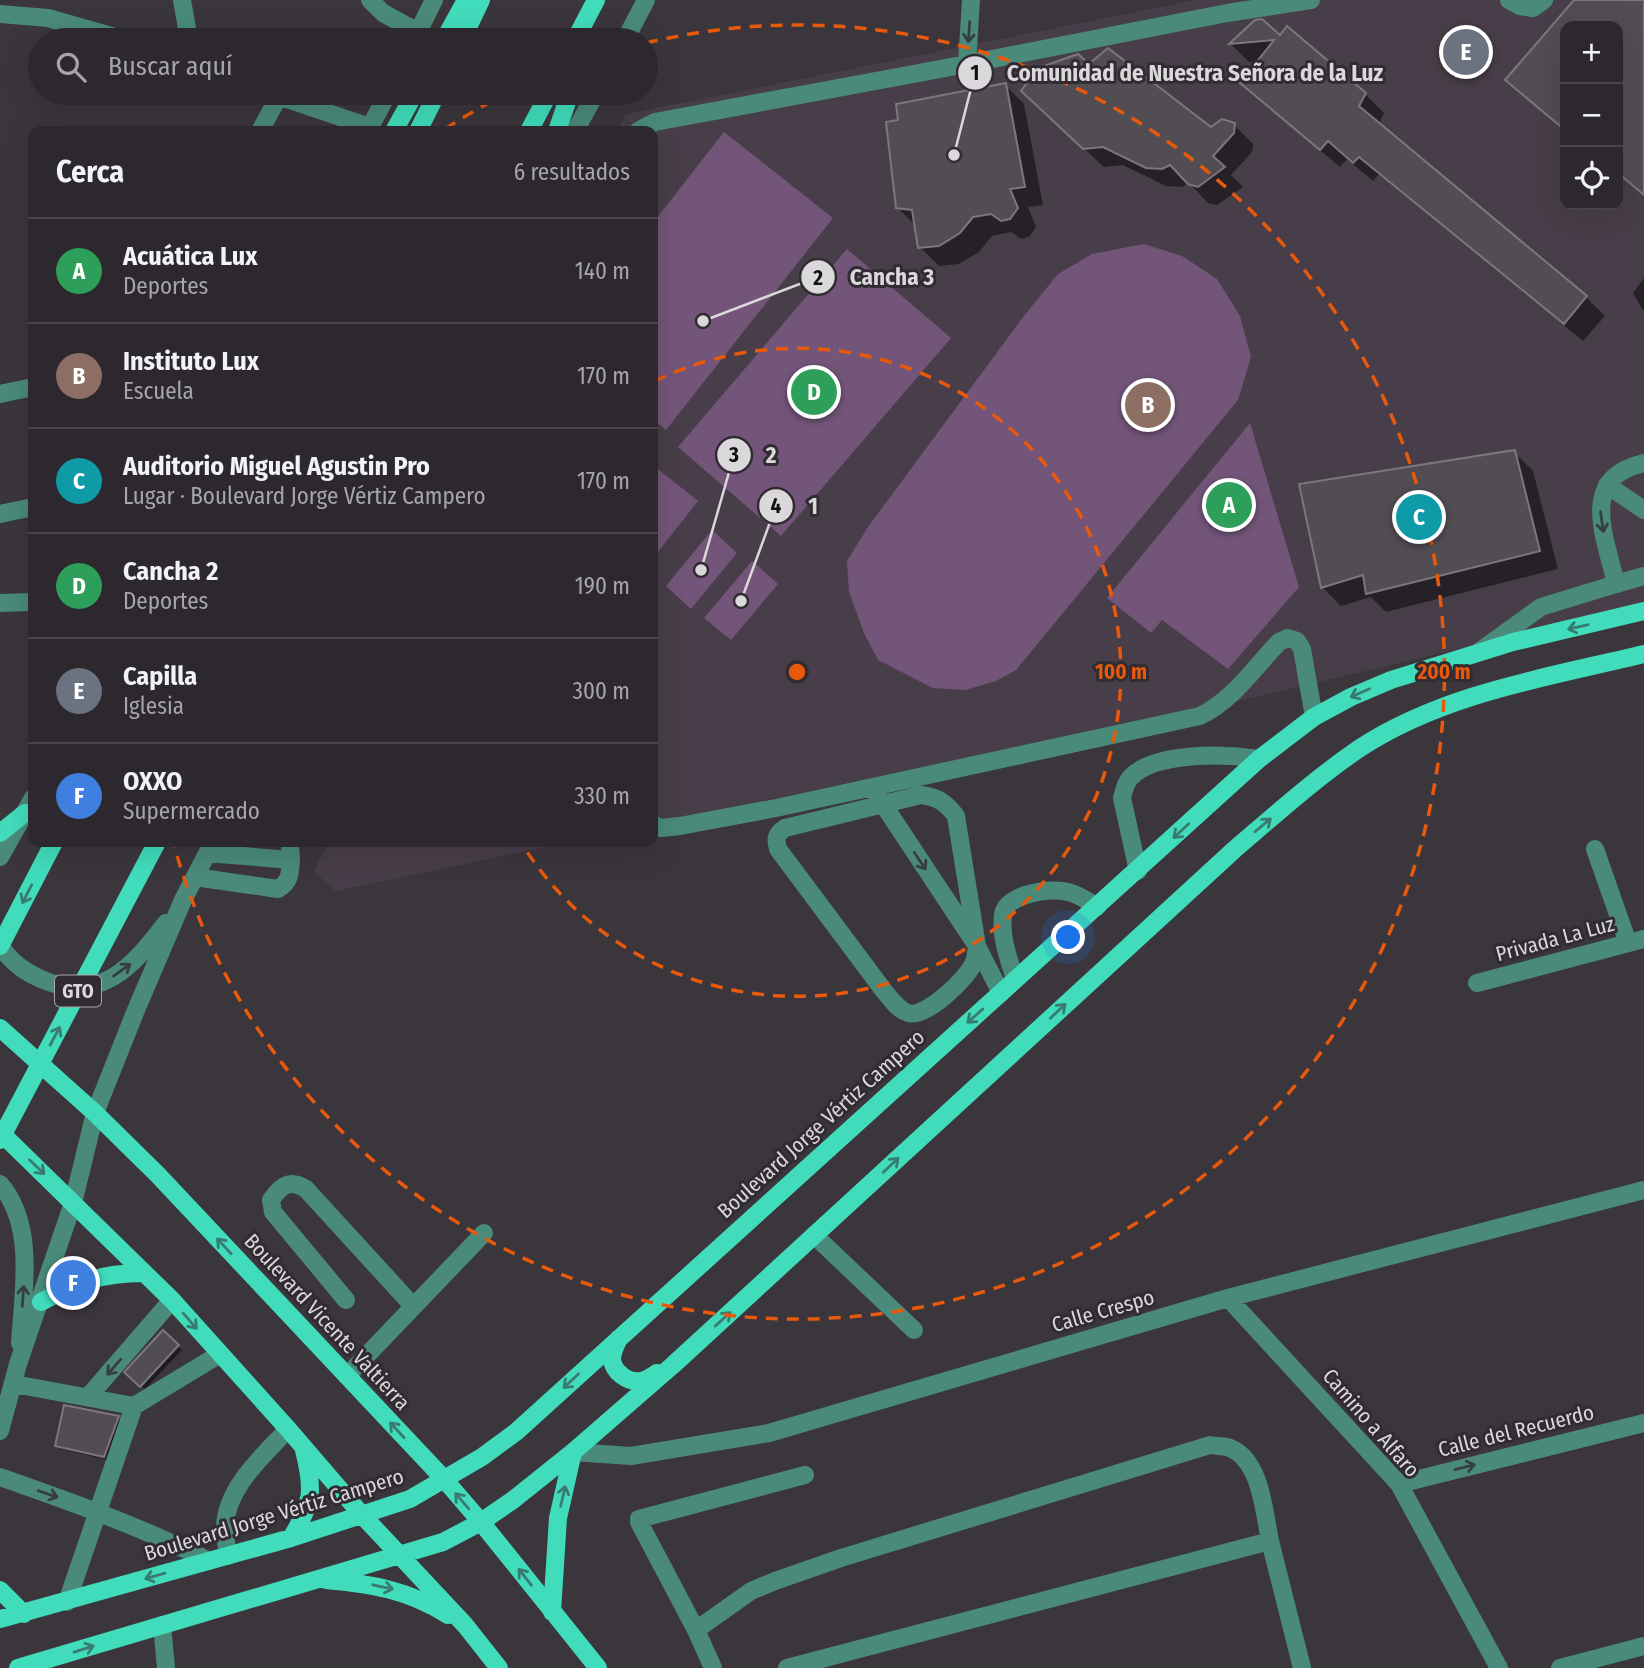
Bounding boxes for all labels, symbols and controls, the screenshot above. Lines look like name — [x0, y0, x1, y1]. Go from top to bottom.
one-way arrow — [962, 20, 975, 43]
map controls — [1560, 21, 1623, 210]
button: + — [1560, 21, 1623, 84]
pin: E — [1443, 26, 1489, 78]
search box — [28, 28, 658, 105]
icon: search — [52, 48, 90, 86]
text: Buscar aquí — [108, 51, 233, 82]
callout: Comunidad de Nuestra Señora de la Luz — [958, 51, 1397, 95]
text: Comunidad de Nuestra Señora de la Luz — [1007, 59, 1384, 87]
text: 1 — [971, 60, 979, 86]
button: − — [1560, 84, 1623, 147]
button: locate — [1560, 147, 1623, 210]
text: Cerca — [56, 154, 124, 190]
text: 6 resultados — [514, 158, 630, 186]
text: Acuática Lux — [123, 241, 257, 272]
callout: Cancha 3 — [801, 255, 948, 299]
text: A — [73, 257, 85, 285]
text: 140 m — [575, 257, 630, 285]
text: Cancha 3 — [850, 263, 934, 291]
text: 2 — [812, 265, 823, 291]
text: Deportes — [123, 272, 208, 300]
text: Instituto Lux — [123, 346, 259, 377]
text: B — [73, 362, 85, 390]
text: 170 m — [577, 362, 630, 390]
pin: D — [791, 366, 837, 418]
text: Escuela — [123, 377, 194, 405]
pin: B — [1125, 379, 1171, 431]
callout: 2 — [717, 433, 791, 477]
text: 2 — [765, 441, 777, 469]
text: 3 — [728, 442, 739, 468]
text: Auditorio Miguel Agustin Pro — [123, 451, 430, 482]
text: C — [73, 467, 85, 495]
text: 170 m — [577, 467, 630, 495]
pin: A — [1206, 479, 1252, 531]
text: Lugar · Boulevard Jorge Vértiz Campero — [123, 482, 486, 510]
callout: 1 — [759, 484, 832, 528]
pin: C — [1396, 491, 1442, 543]
text: 1 — [808, 492, 818, 520]
text: 4 — [771, 493, 782, 519]
one-way arrow — [1596, 510, 1609, 533]
text: Cancha 2 — [123, 556, 218, 587]
text: D — [72, 572, 86, 600]
text: 190 m — [575, 572, 630, 600]
text: Deportes — [123, 587, 208, 615]
one-way arrow — [1567, 621, 1589, 634]
text: 100 m — [1095, 659, 1147, 685]
text: 200 m — [1416, 659, 1471, 685]
centre of rings — [785, 660, 809, 684]
text: Capilla — [123, 661, 197, 692]
text: E — [74, 677, 84, 705]
text: 300 m — [573, 677, 630, 705]
one-way arrow — [1350, 687, 1372, 700]
text: Iglesia — [123, 692, 184, 720]
text: OXXO — [123, 766, 182, 797]
text: F — [74, 782, 84, 810]
text: 330 m — [574, 782, 630, 810]
text: Supermercado — [123, 797, 260, 825]
one-way arrow — [1254, 817, 1272, 833]
one-way arrow — [1172, 823, 1190, 839]
one-way arrow — [913, 851, 928, 870]
one-way arrow — [19, 883, 33, 904]
street label: Privada La Luz — [1493, 911, 1617, 967]
your location — [1051, 920, 1085, 954]
one-way arrow — [112, 963, 131, 977]
road number: GTO — [55, 976, 101, 1007]
one-way arrow — [1049, 1003, 1067, 1019]
one-way arrow — [966, 1008, 984, 1024]
street label: Boulevard Jorge Vértiz Campero — [712, 1024, 930, 1224]
one-way arrow — [48, 1027, 62, 1047]
one-way arrow — [882, 1157, 900, 1173]
one-way arrow — [28, 1159, 45, 1176]
street label: Boulevard Vicente Valtierra — [238, 1228, 416, 1416]
one-way arrow — [216, 1238, 233, 1255]
pin: F — [50, 1257, 96, 1309]
street label: Calle Crespo — [1049, 1284, 1157, 1338]
one-way arrow — [17, 1285, 30, 1308]
one-way arrow — [714, 1310, 731, 1327]
one-way arrow — [182, 1312, 198, 1330]
one-way arrow — [106, 1358, 122, 1376]
street label: Camino a Alfaro — [1317, 1363, 1425, 1483]
one-way arrow — [562, 1373, 580, 1389]
street label: Calle del Recuerdo — [1435, 1399, 1597, 1463]
one-way arrow — [389, 1421, 405, 1439]
one-way arrow — [1453, 1460, 1476, 1473]
street label: Boulevard Jorge Vértiz Campero — [141, 1463, 407, 1567]
one-way arrow — [557, 1485, 571, 1508]
one-way arrow — [37, 1489, 59, 1501]
one-way arrow — [454, 1492, 470, 1510]
one-way arrow — [517, 1568, 532, 1586]
one-way arrow — [145, 1571, 167, 1584]
one-way arrow — [371, 1581, 394, 1594]
one-way arrow — [72, 1641, 94, 1654]

